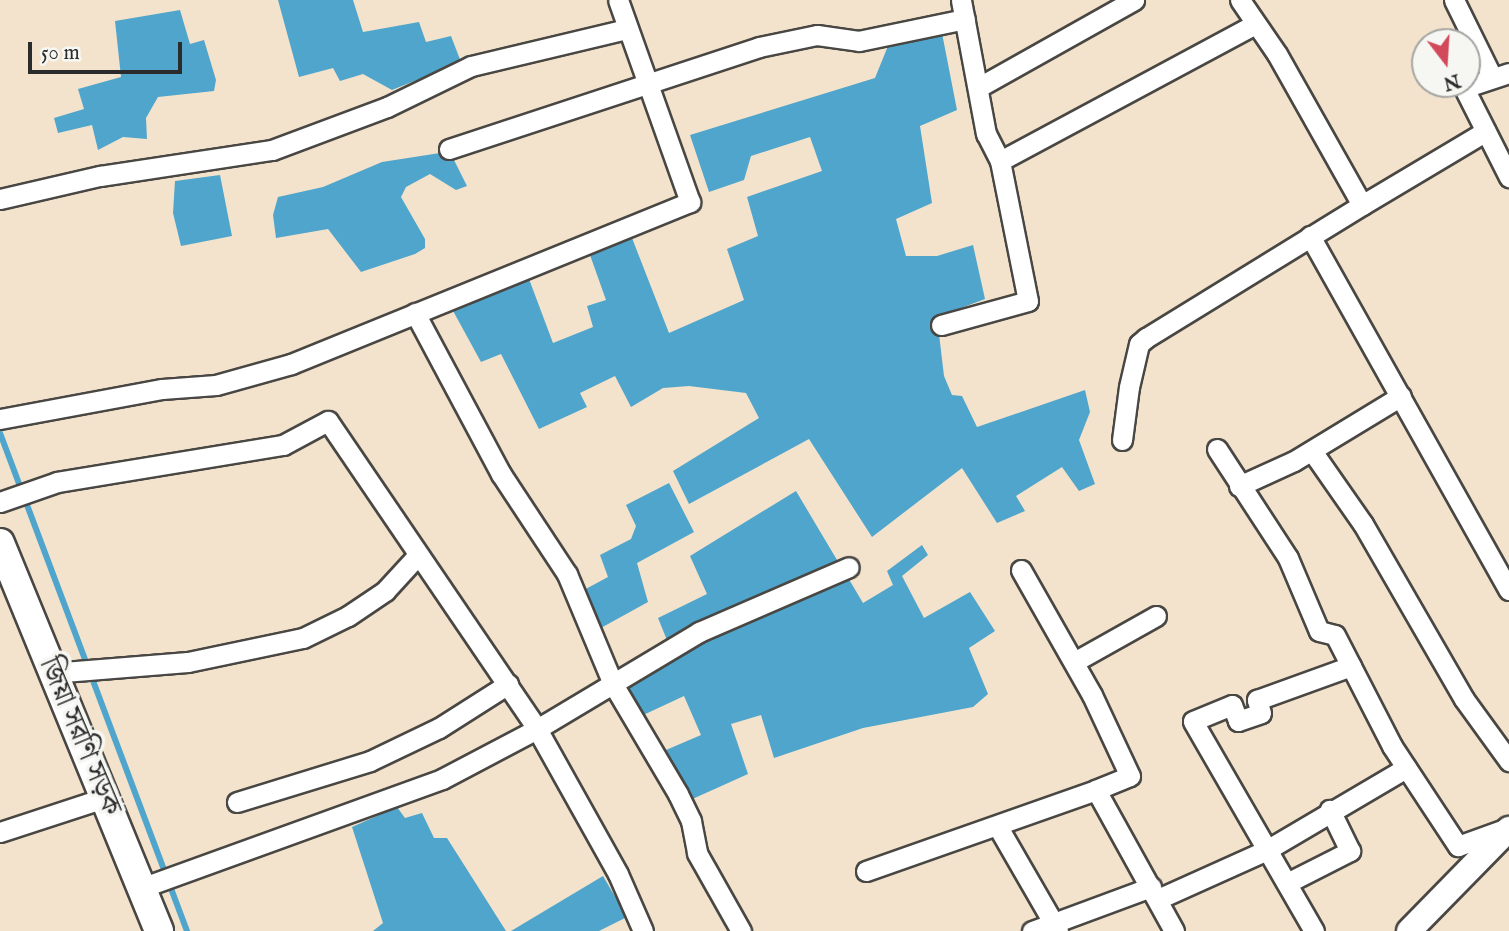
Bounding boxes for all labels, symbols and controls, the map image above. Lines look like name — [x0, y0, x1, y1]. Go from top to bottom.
scale bar — [32, 28, 186, 72]
north arrow — [1411, 28, 1481, 98]
text: 50 m — [41, 40, 80, 67]
text: N — [1440, 67, 1463, 95]
street label: জিয়া সরণি সড়ক — [31, 653, 127, 821]

